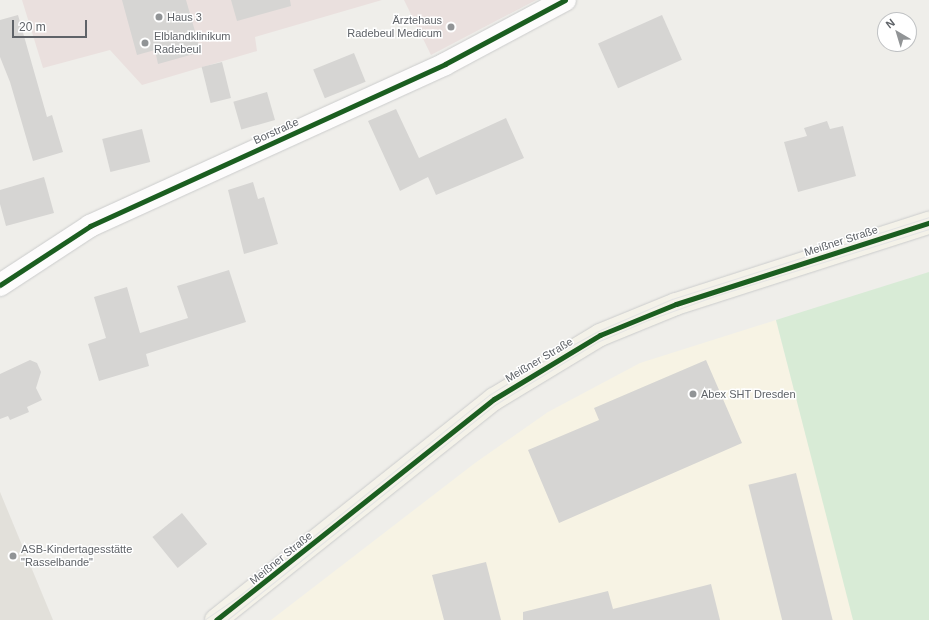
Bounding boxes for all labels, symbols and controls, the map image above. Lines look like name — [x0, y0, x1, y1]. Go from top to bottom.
place label: Haus 3 — [167, 10, 202, 24]
scale bar — [14, 12, 89, 38]
marker: Haus 3 — [154, 12, 164, 22]
north arrow — [877, 12, 917, 52]
place label: Ärztehaus Radebeul Medicum — [347, 14, 442, 40]
text: N — [883, 16, 897, 31]
text: 20 m — [19, 20, 46, 34]
marker: Ärztehaus Radebeul Medicum — [445, 21, 457, 33]
place label: Elblandklinikum Radebeul — [154, 30, 230, 56]
marker: Elblandklinikum Radebeul — [139, 37, 151, 49]
street label: Borstraße — [251, 115, 301, 147]
street label: Meißner Straße — [803, 223, 879, 259]
street label: Meißner Straße — [503, 335, 575, 385]
place label: Abex SHT Dresden — [701, 387, 796, 401]
marker: Abex SHT Dresden — [688, 389, 698, 399]
street label: Meißner Straße — [247, 529, 315, 587]
place label: ASB-Kindertagesstätte "Rasselbande" — [21, 543, 132, 569]
marker: ASB-Kindertagesstätte "Rasselbande" — [8, 551, 18, 561]

